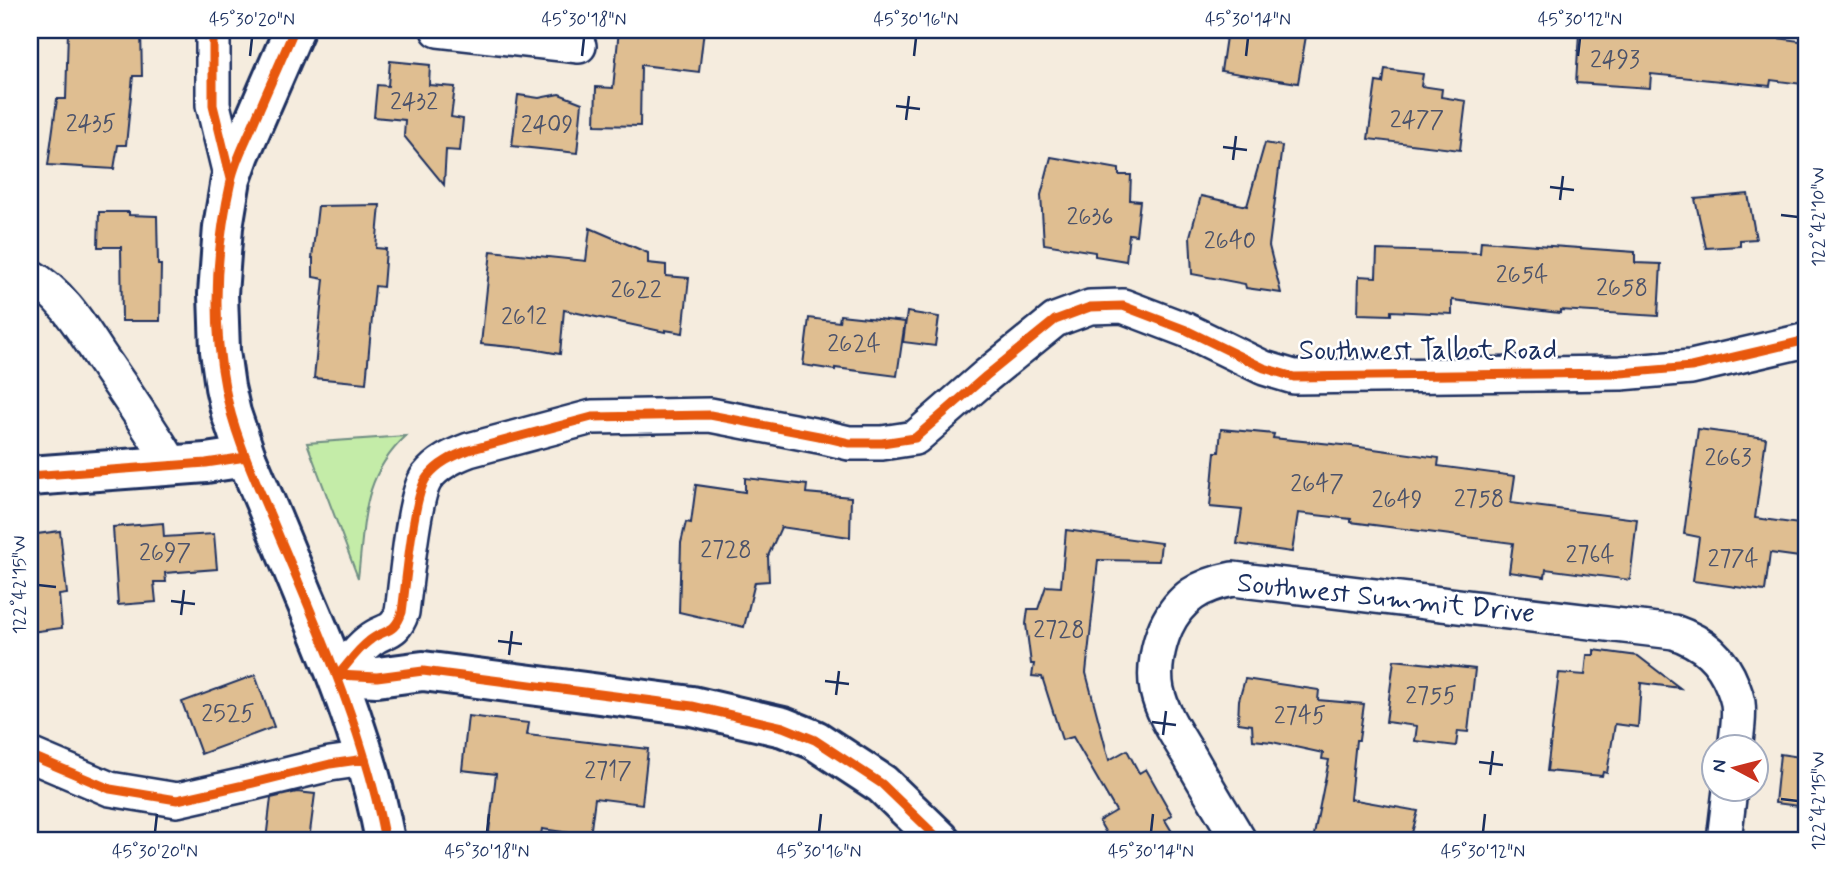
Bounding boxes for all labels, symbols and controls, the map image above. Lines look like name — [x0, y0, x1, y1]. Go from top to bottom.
text: 45°30'20"N — [209, 8, 295, 32]
text: 45°30'18"N — [542, 8, 626, 32]
text: 45°30'16"N — [874, 8, 958, 32]
text: 45°30'14"N — [1205, 8, 1291, 32]
text: 45°30'12"N — [1538, 8, 1622, 32]
house number: 2493 — [1590, 45, 1640, 76]
house number: 2432 — [390, 87, 438, 118]
house number: 2477 — [1390, 105, 1444, 136]
house number: 2435 — [66, 109, 116, 140]
house number: 2409 — [521, 110, 573, 141]
text: 122°42'10"W — [1807, 167, 1831, 267]
house number: 2636 — [1066, 202, 1114, 233]
house number: 2640 — [1204, 226, 1256, 257]
house number: 2654 — [1496, 260, 1548, 291]
house number: 2658 — [1596, 273, 1648, 304]
house number: 2622 — [610, 275, 662, 306]
house number: 2612 — [501, 302, 547, 333]
house number: 2624 — [827, 329, 881, 360]
street label: Southwest Talbot Road — [1299, 333, 1557, 370]
house number: 2663 — [1704, 443, 1752, 474]
house number: 2647 — [1290, 469, 1344, 500]
house number: 2758 — [1454, 484, 1504, 515]
house number: 2649 — [1372, 485, 1422, 516]
house number: 2728 — [700, 535, 752, 566]
text: 122°42'15"W — [8, 536, 32, 634]
house number: 2697 — [139, 538, 191, 569]
house number: 2764 — [1565, 540, 1615, 571]
house number: 2774 — [1707, 544, 1759, 575]
street label: Southwest Summit Drive — [1235, 565, 1537, 633]
house number: 2728 — [1033, 615, 1085, 646]
house number: 2755 — [1405, 681, 1457, 712]
house number: 2525 — [201, 699, 255, 730]
house number: 2745 — [1274, 701, 1326, 732]
north arrow — [1700, 734, 1770, 804]
text: 122°42'15"W — [1807, 752, 1831, 850]
house number: 2717 — [584, 756, 632, 787]
text: N — [1706, 758, 1733, 774]
text: 45°30'20"N — [112, 840, 198, 864]
text: 45°30'18"N — [445, 840, 529, 864]
text: 45°30'16"N — [777, 840, 861, 864]
text: 45°30'14"N — [1108, 840, 1194, 864]
text: 45°30'12"N — [1441, 840, 1525, 864]

